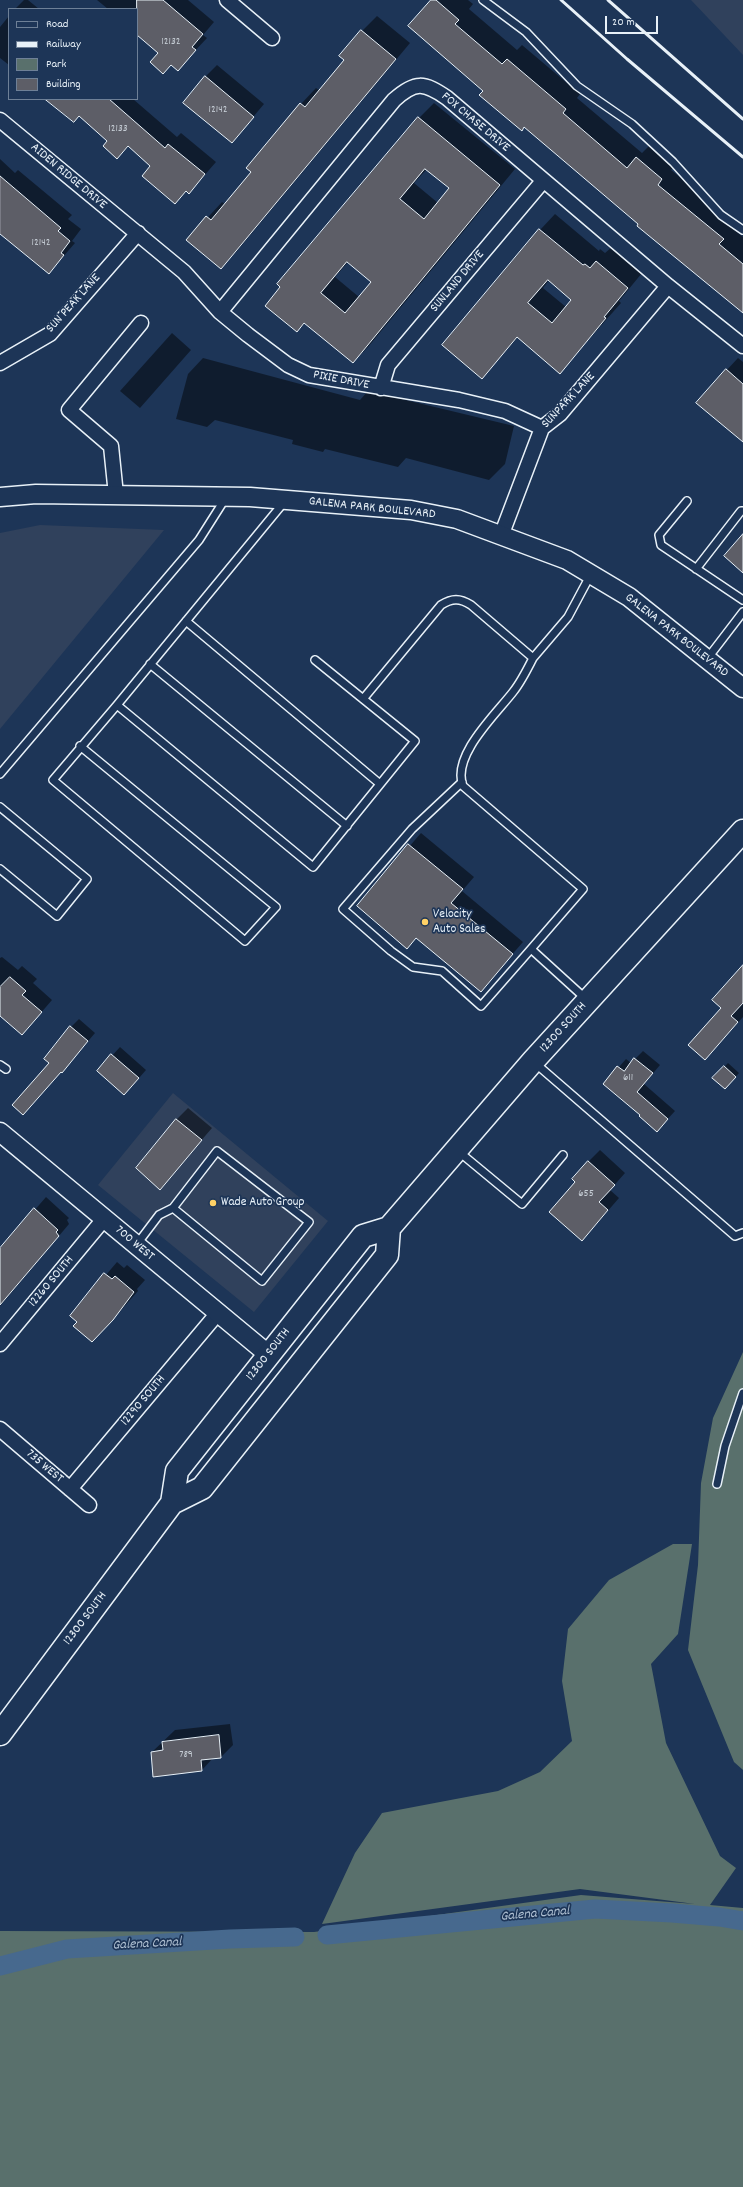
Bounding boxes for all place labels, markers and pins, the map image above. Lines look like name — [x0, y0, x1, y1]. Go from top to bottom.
place label: Velocity Auto Sales — [433, 907, 485, 938]
marker: Velocity Auto Sales — [420, 917, 430, 927]
place label: Wade Auto Group — [221, 1195, 304, 1211]
marker: Wade Auto Group — [208, 1198, 218, 1208]

